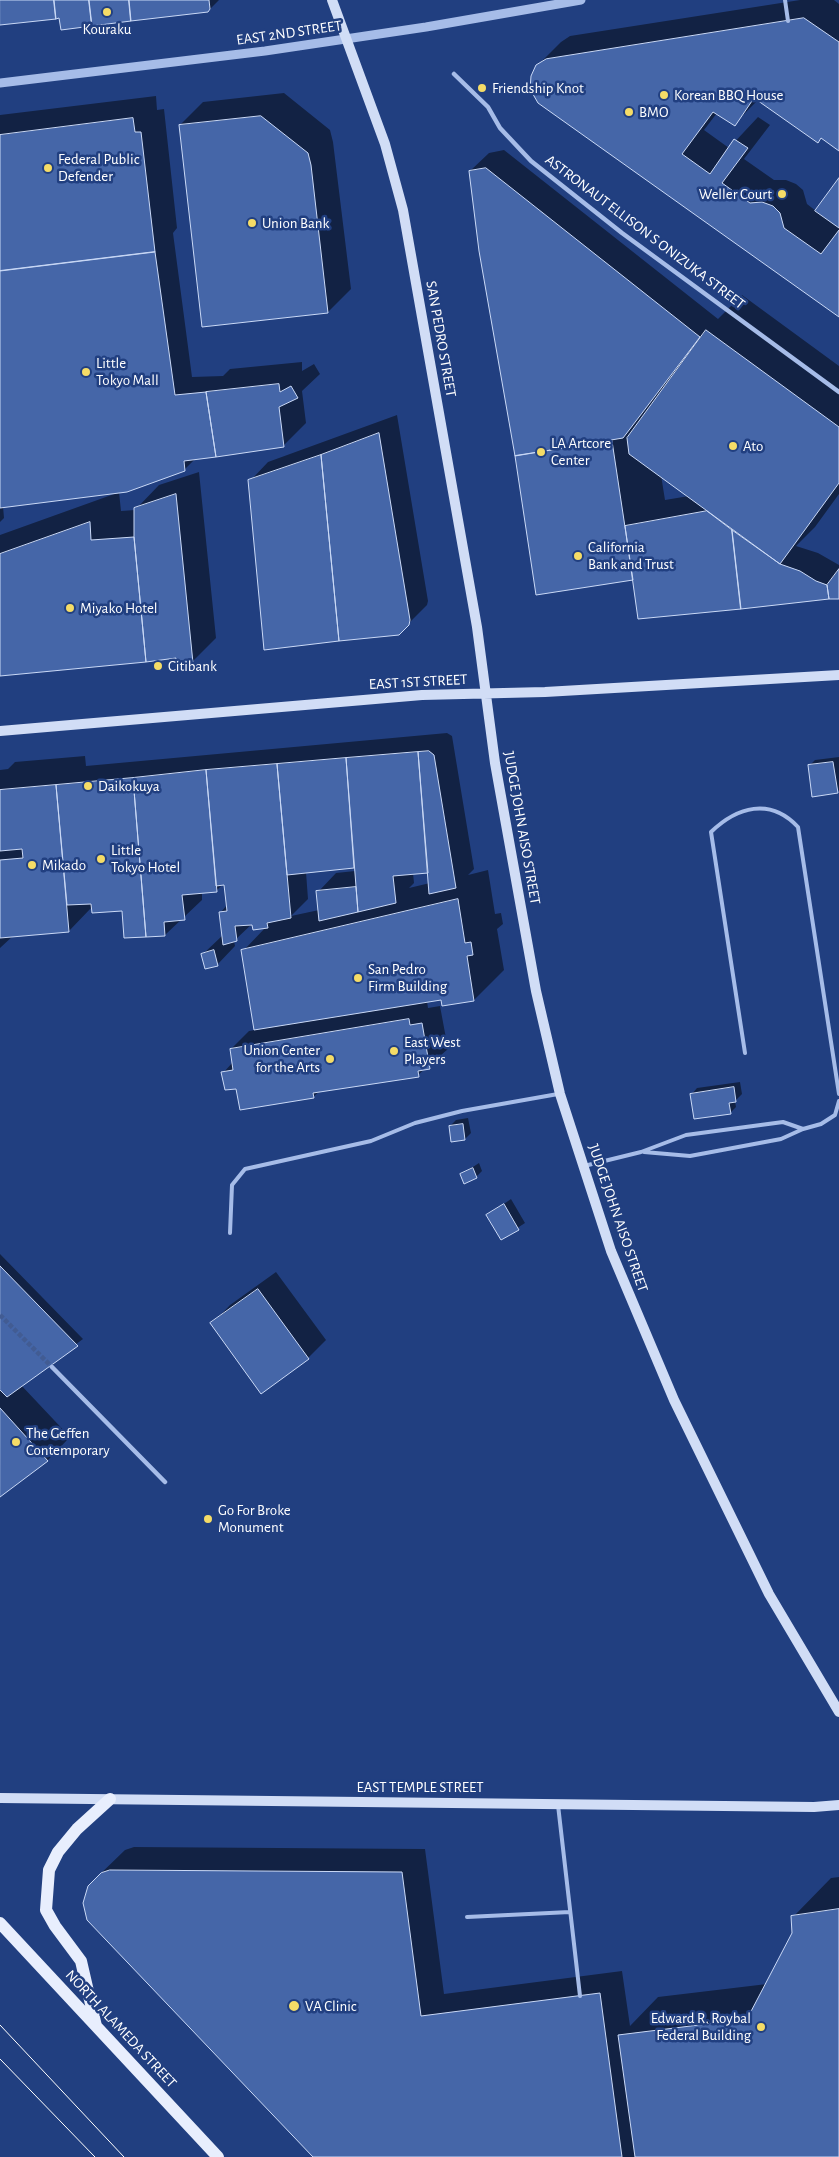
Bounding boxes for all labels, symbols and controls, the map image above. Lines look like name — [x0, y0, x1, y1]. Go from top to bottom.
marker: Kouraku — [101, 6, 113, 18]
street label: EAST 2ND STREET — [235, 17, 343, 49]
place label: Kouraku — [83, 20, 131, 38]
place label: Friendship Knot — [492, 79, 584, 97]
marker: Friendship Knot — [476, 82, 488, 94]
place label: Korean BBQ House — [674, 86, 783, 104]
marker: Korean BBQ House — [658, 89, 670, 101]
place label: BMO — [639, 103, 668, 121]
marker: BMO — [623, 106, 635, 118]
place label: Federal Public Defender — [58, 150, 139, 185]
street label: ASTRONAUT ELLISON S ONIZUKA STREET — [541, 151, 749, 313]
marker: Federal Public Defender — [42, 162, 54, 174]
place label: Weller Court — [699, 185, 772, 203]
marker: Weller Court — [776, 188, 788, 200]
place label: Union Bank — [262, 214, 329, 232]
marker: Union Bank — [246, 217, 258, 229]
street label: SAN PEDRO STREET — [422, 279, 460, 399]
place label: Little Tokyo Mall — [96, 354, 159, 389]
marker: Little Tokyo Mall — [80, 366, 92, 378]
place label: LA Artcore Center — [551, 434, 611, 469]
place label: Ato — [743, 437, 763, 455]
marker: Ato — [727, 440, 739, 452]
marker: LA Artcore Center — [535, 446, 547, 458]
place label: California Bank and Trust — [588, 538, 674, 573]
marker: California Bank and Trust — [572, 550, 584, 562]
place label: Miyako Hotel — [80, 599, 158, 617]
marker: Miyako Hotel — [64, 602, 76, 614]
place label: Citibank — [168, 657, 217, 675]
marker: Citibank — [152, 660, 164, 672]
street label: EAST 1ST STREET — [368, 670, 468, 694]
street label: JUDGE JOHN AISO STREET — [500, 750, 544, 906]
place label: Daikokuya — [98, 777, 160, 795]
marker: Daikokuya — [82, 780, 94, 792]
place label: Little Tokyo Hotel — [111, 841, 180, 876]
marker: Little Tokyo Hotel — [95, 853, 107, 865]
place label: Mikado — [42, 856, 86, 874]
marker: Mikado — [26, 859, 38, 871]
place label: San Pedro Firm Building — [368, 960, 447, 995]
marker: San Pedro Firm Building — [352, 972, 364, 984]
place label: East West Players — [404, 1033, 461, 1068]
place label: Union Center for the Arts — [244, 1041, 320, 1076]
marker: East West Players — [388, 1045, 400, 1057]
marker: Union Center for the Arts — [324, 1053, 336, 1065]
street label: JUDGE JOHN AISO STREET — [584, 1142, 652, 1294]
place label: The Geffen Contemporary — [26, 1424, 110, 1459]
marker: The Geffen Contemporary — [10, 1436, 22, 1448]
place label: Go For Broke Monument — [218, 1501, 291, 1536]
marker: Go For Broke Monument — [202, 1513, 214, 1525]
street label: EAST TEMPLE STREET — [356, 1778, 484, 1796]
street label: NORTH ALAMEDA STREET — [62, 1966, 180, 2092]
place label: VA Clinic — [305, 1997, 357, 2015]
marker: VA Clinic — [287, 1999, 301, 2013]
place label: Edward R. Roybal Federal Building — [651, 2009, 751, 2044]
marker: Edward R. Roybal Federal Building — [755, 2021, 767, 2033]

